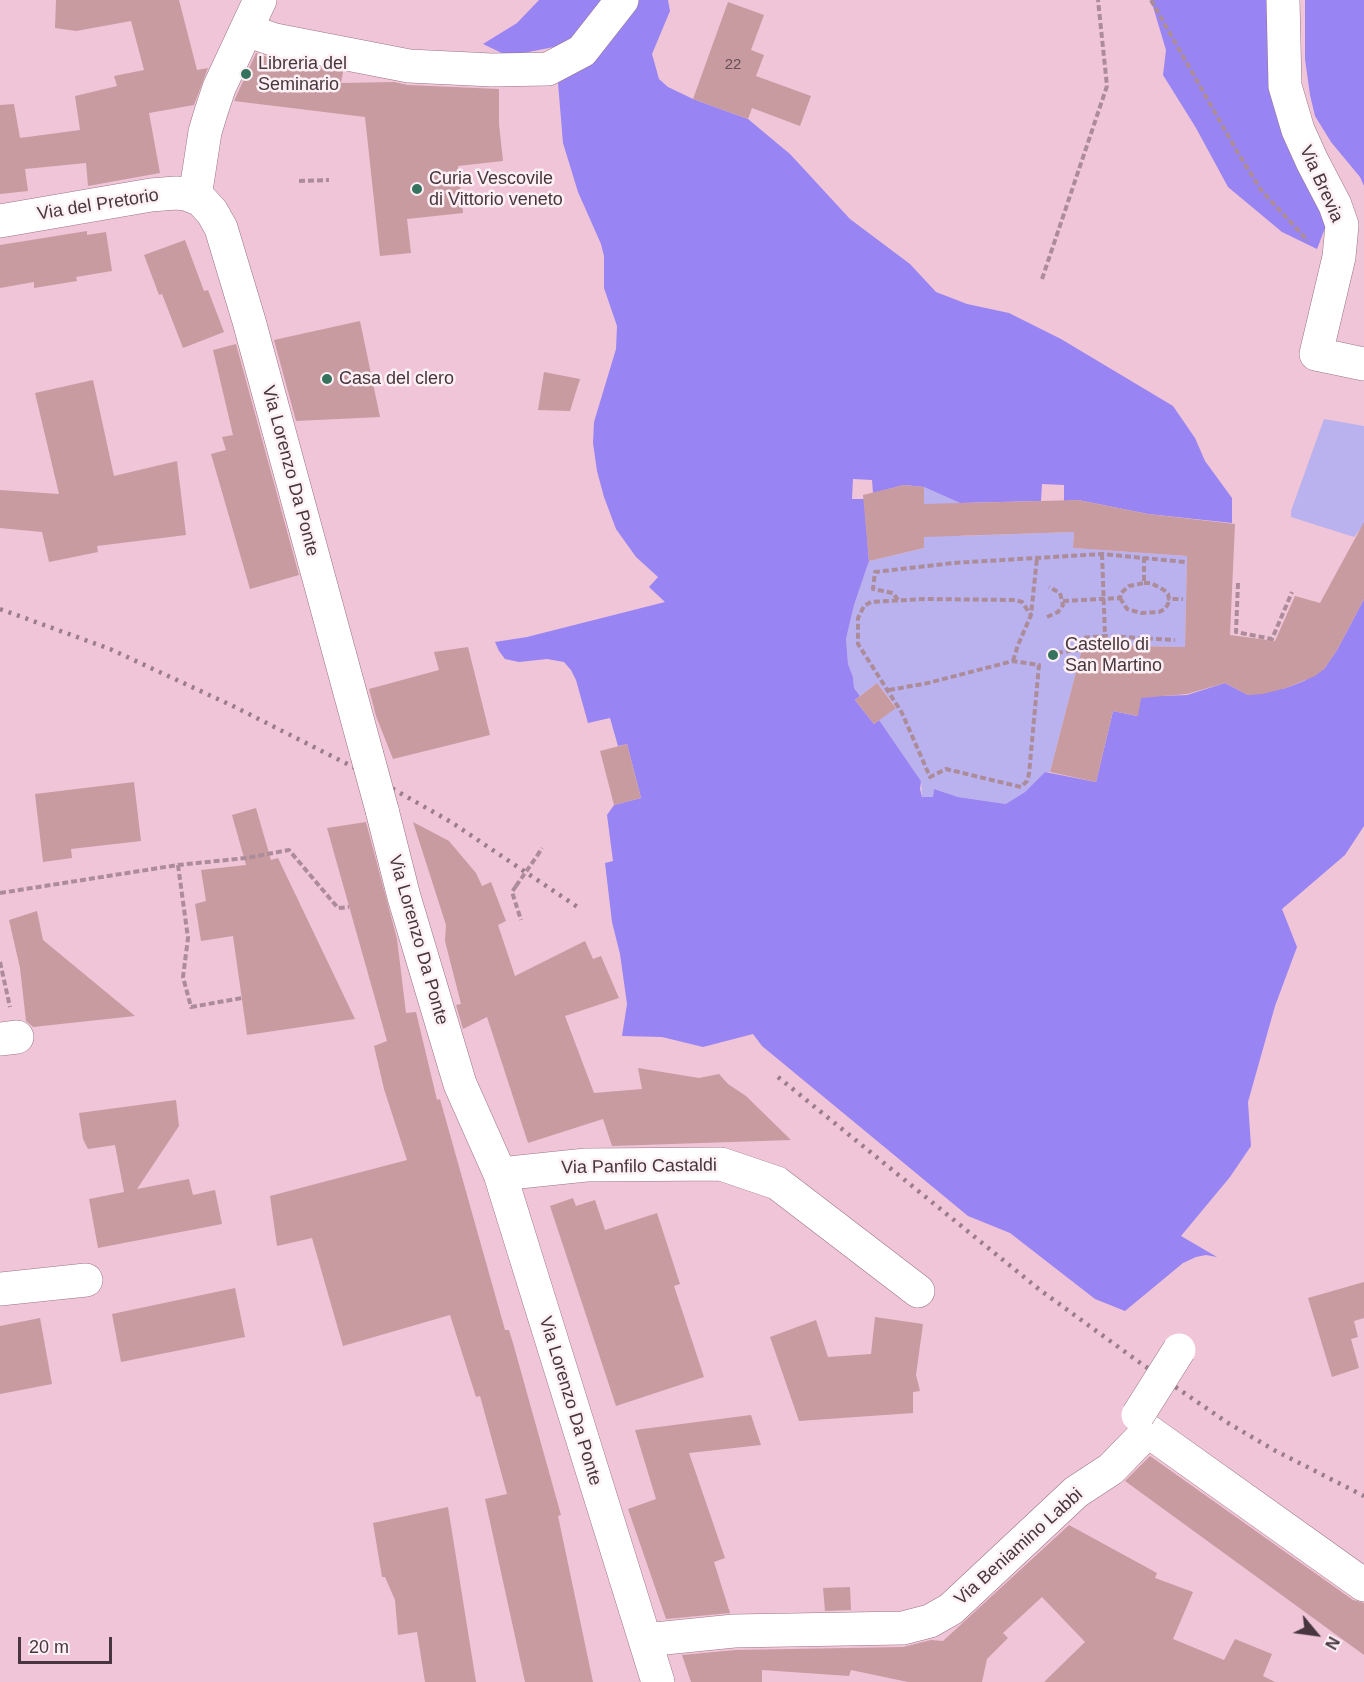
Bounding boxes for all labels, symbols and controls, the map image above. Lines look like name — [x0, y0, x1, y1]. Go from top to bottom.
place label: Libreria del Seminario — [258, 53, 347, 96]
house number: 22 — [725, 56, 741, 74]
marker: Libreria del Seminario — [239, 67, 253, 81]
street label: Via Brevia — [1295, 142, 1347, 226]
place label: Curia Vescovile di Vittorio veneto — [429, 168, 563, 210]
marker: Curia Vescovile di Vittorio veneto — [410, 182, 424, 196]
street label: Via del Pretorio — [36, 185, 160, 225]
place label: Casa del clero — [339, 368, 454, 390]
marker: Casa del clero — [320, 372, 334, 386]
street label: Via Lorenzo Da Ponte — [257, 383, 323, 559]
place label: Castello di San Martino — [1065, 634, 1162, 676]
marker: Castello di San Martino — [1046, 648, 1060, 662]
street label: Via Lorenzo Da Ponte — [383, 853, 453, 1027]
street label: Via Panfilo Castaldi — [561, 1155, 717, 1179]
street label: Via Lorenzo Da Ponte — [534, 1314, 606, 1488]
street label: Via Beniamino Labbi — [951, 1484, 1087, 1610]
north arrow — [1286, 1604, 1346, 1664]
scale bar — [21, 1625, 116, 1663]
text: N — [1322, 1634, 1342, 1652]
text: 20 m — [29, 1637, 69, 1657]

